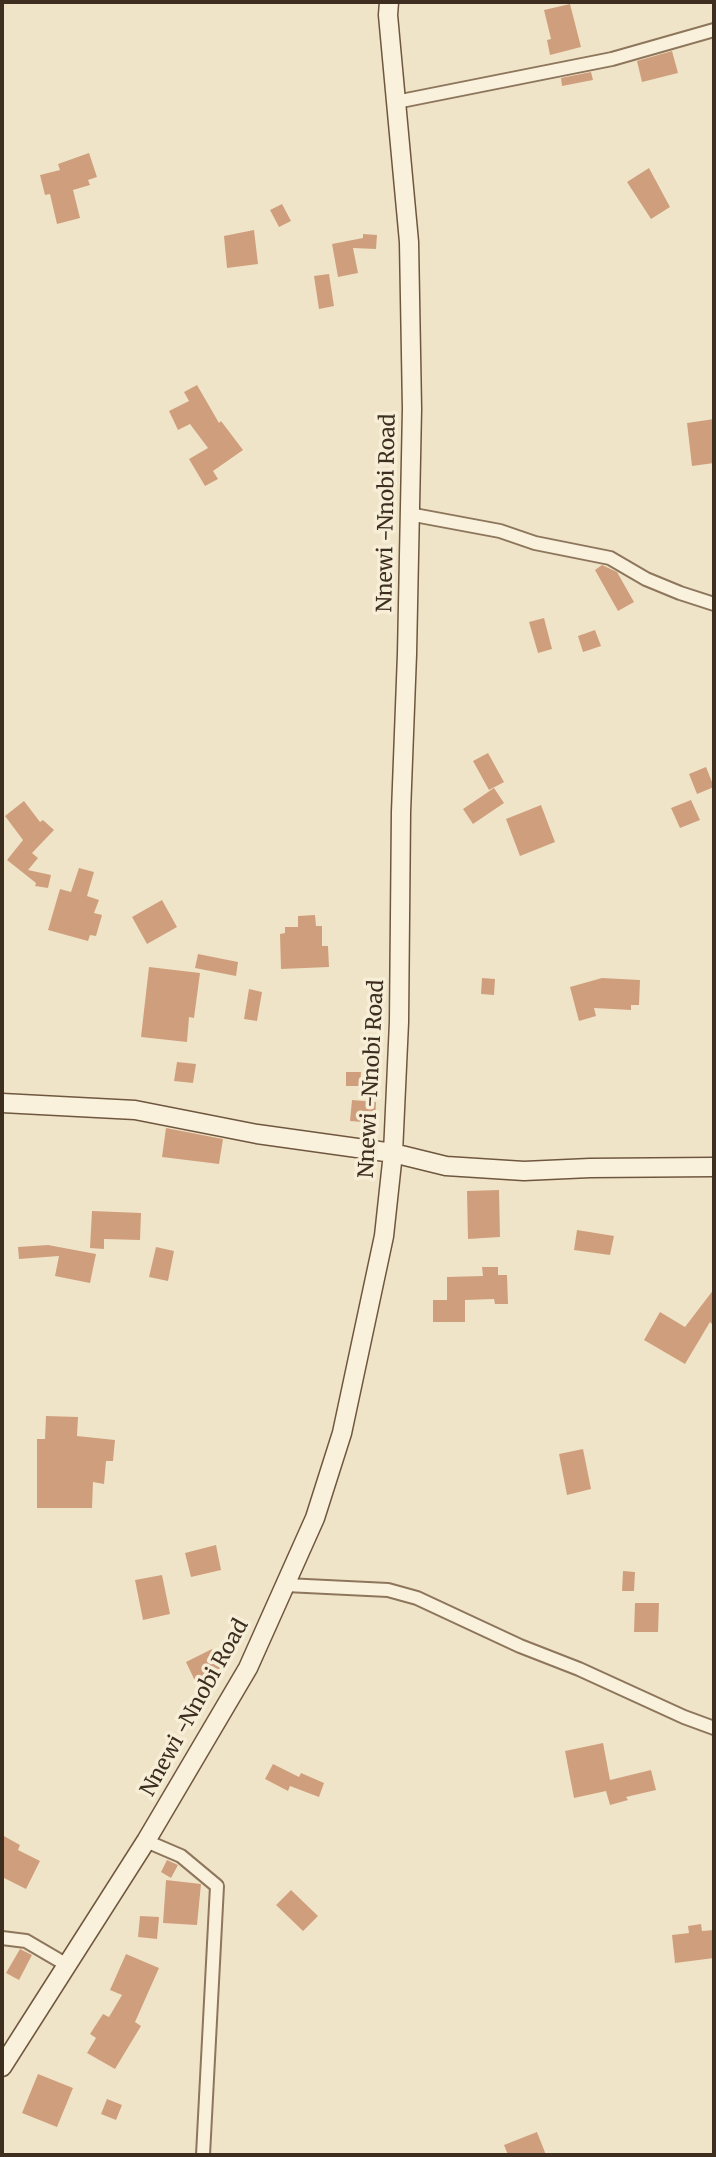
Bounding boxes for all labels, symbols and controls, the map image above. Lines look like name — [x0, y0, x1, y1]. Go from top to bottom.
street label: Nnewi -Nnobi Road — [373, 413, 401, 613]
street label: Nnewi -Nnobi Road — [354, 979, 390, 1179]
street label: Nnewi -Nnobi Road — [136, 1615, 254, 1801]

